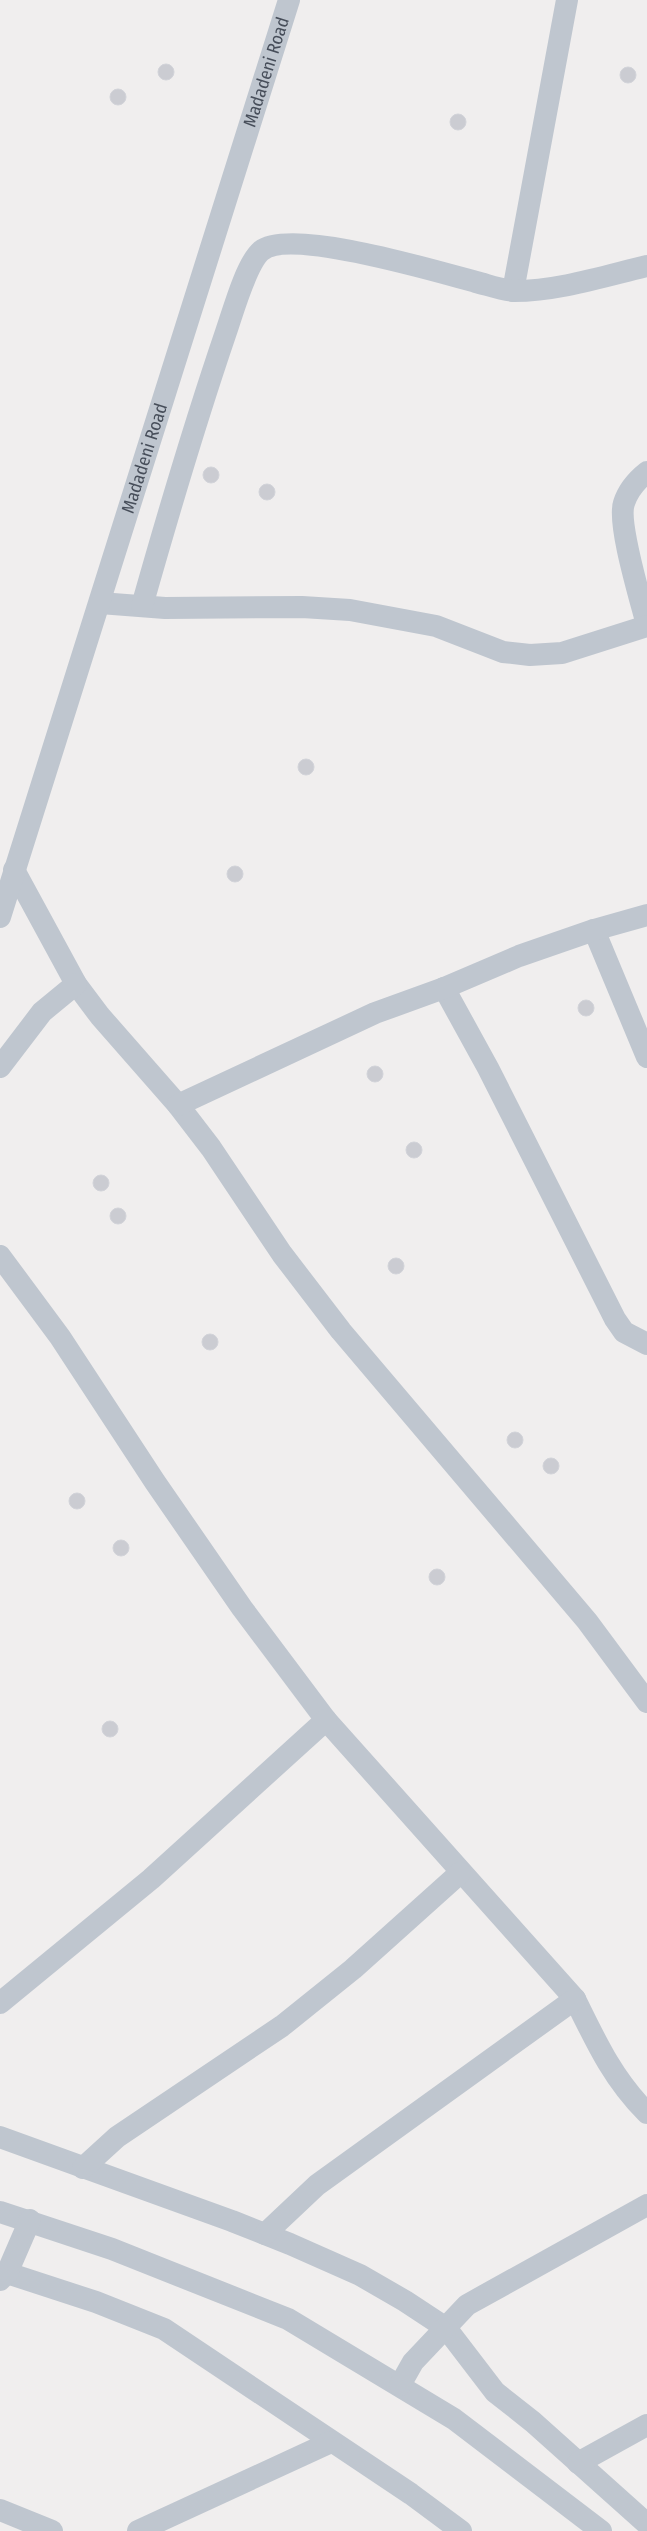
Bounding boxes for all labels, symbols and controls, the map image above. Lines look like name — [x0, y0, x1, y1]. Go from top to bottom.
street label: Madadeni Road — [239, 14, 294, 130]
street label: Madadeni Road — [117, 400, 172, 516]

